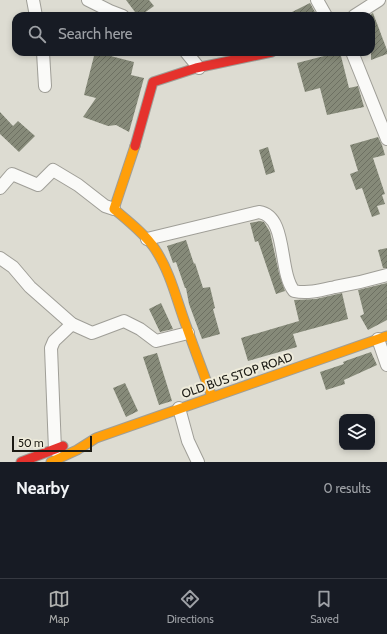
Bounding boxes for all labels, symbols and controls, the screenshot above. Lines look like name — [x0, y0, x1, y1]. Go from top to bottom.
search box — [12, 12, 375, 56]
icon: search — [26, 23, 48, 45]
text: Search here — [58, 25, 133, 43]
street label: OLD BUS STOP ROAD — [179, 349, 295, 401]
map controls — [339, 414, 375, 450]
button: layers — [339, 414, 375, 450]
scale bar — [12, 434, 92, 453]
text: 50 m — [18, 436, 44, 450]
text: Nearby — [16, 478, 69, 498]
text: 0 results — [323, 480, 371, 496]
tab: Map — [48, 588, 70, 626]
tab: Directions — [167, 588, 214, 626]
tab: Saved — [310, 588, 339, 626]

